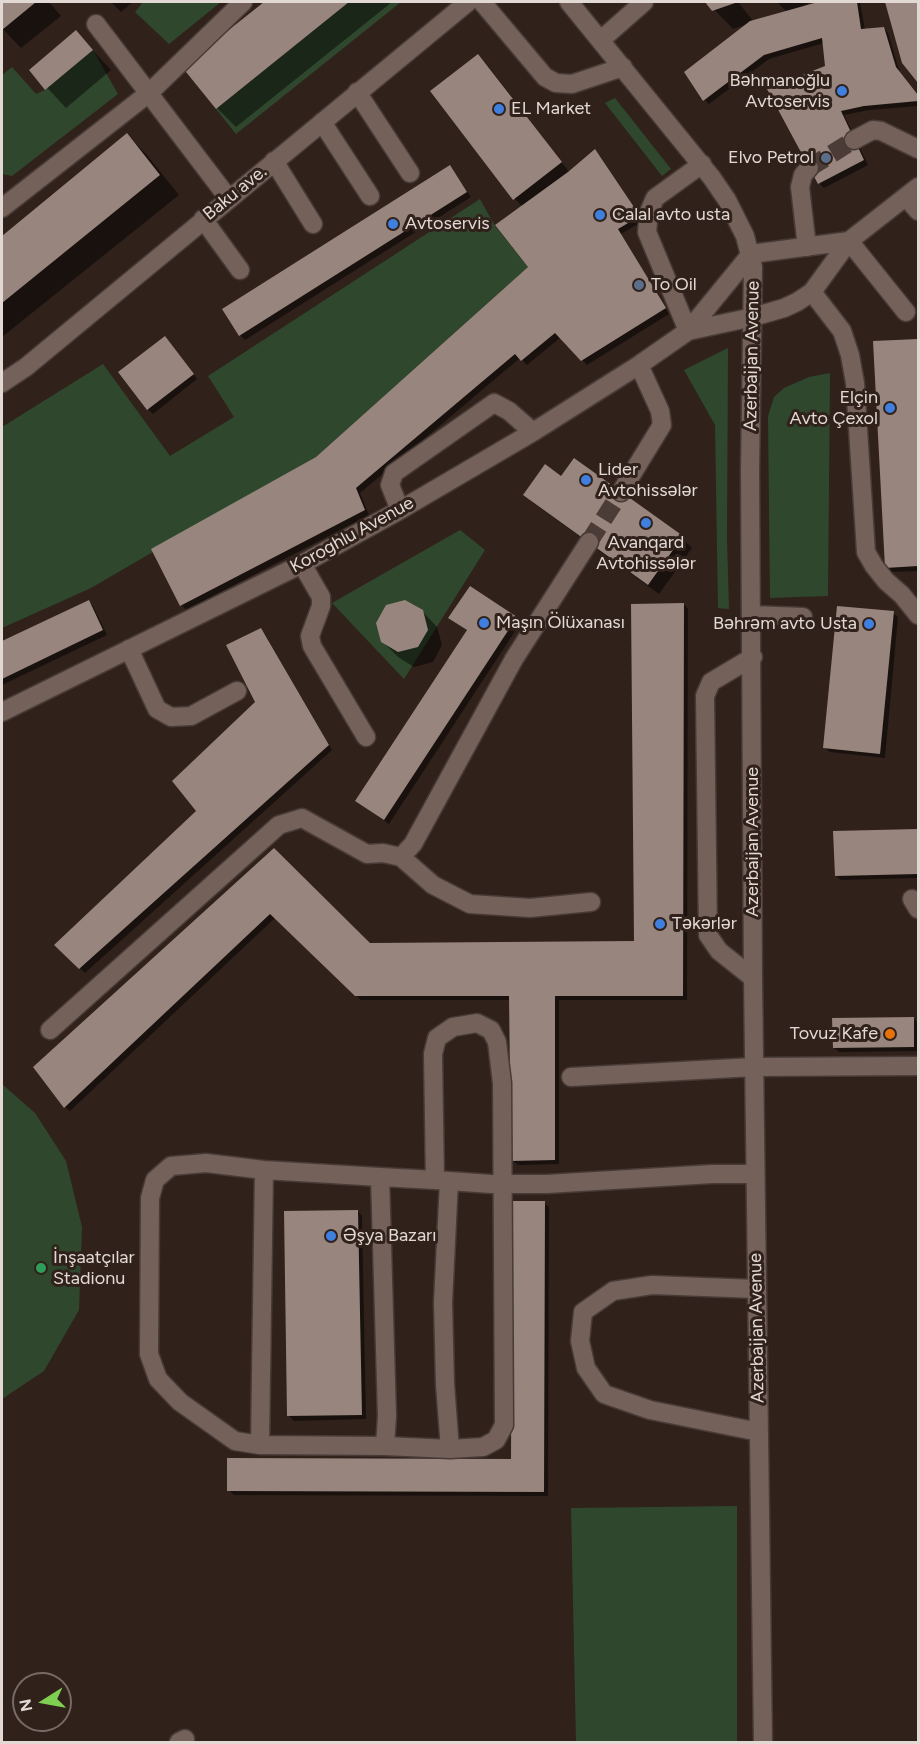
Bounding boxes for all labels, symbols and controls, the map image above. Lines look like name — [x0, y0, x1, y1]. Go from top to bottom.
place label: Bəhmanoğlu Avtoservis — [729, 70, 830, 112]
marker: Bəhmanoğlu Avtoservis — [835, 84, 849, 98]
place label: EL Market — [511, 98, 591, 120]
marker: EL Market — [492, 102, 506, 116]
place label: Elvo Petrol — [728, 147, 814, 169]
marker: Elvo Petrol — [819, 151, 833, 165]
street label: Baku ave. — [199, 161, 271, 225]
place label: Calal avto usta — [612, 204, 730, 226]
marker: Calal avto usta — [593, 208, 607, 222]
place label: Avtoservis — [405, 213, 490, 235]
marker: Avtoservis — [386, 217, 400, 231]
place label: To Oil — [651, 274, 697, 296]
marker: To Oil — [632, 278, 646, 292]
street label: Azerbaijan Avenue — [740, 281, 764, 431]
place label: Elçin Avto Çexol — [789, 387, 878, 430]
marker: Elçin Avto Çexol — [883, 401, 897, 415]
place label: Lider Avtohissələr — [598, 459, 698, 502]
marker: Lider Avtohissələr — [579, 473, 593, 487]
street label: Koroghlu Avenue — [287, 492, 417, 578]
marker: Avanqard Avtohissələr — [639, 516, 653, 530]
place label: Avanqard Avtohissələr — [596, 532, 696, 574]
place label: Maşın Ölüxanası — [496, 612, 625, 634]
place label: Bəhrəm avto Usta — [713, 613, 857, 635]
marker: Maşın Ölüxanası — [477, 616, 491, 630]
marker: Bəhrəm avto Usta — [862, 617, 876, 631]
street label: Azerbaijan Avenue — [742, 767, 764, 917]
place label: Təkərlər — [672, 913, 737, 935]
marker: Təkərlər — [653, 917, 667, 931]
place label: Tovuz Kafe — [790, 1023, 878, 1045]
marker: Tovuz Kafe — [883, 1027, 897, 1041]
place label: Əşya Bazarı — [343, 1225, 436, 1247]
marker: Əşya Bazarı — [324, 1229, 338, 1243]
place label: İnşaatçılar Stadionu — [53, 1247, 135, 1290]
street label: Azerbaijan Avenue — [745, 1253, 769, 1403]
marker: İnşaatçılar Stadionu — [34, 1261, 48, 1275]
north arrow — [12, 1672, 72, 1732]
text: N — [15, 1697, 36, 1713]

